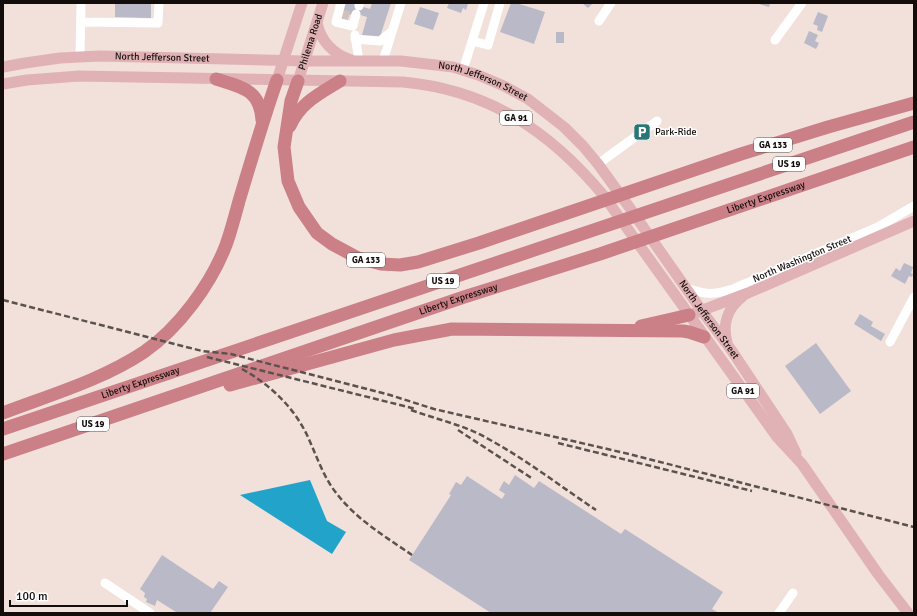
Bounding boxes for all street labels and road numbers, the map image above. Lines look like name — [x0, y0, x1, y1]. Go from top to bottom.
street label: Philema Road — [296, 12, 325, 72]
street label: North Jefferson Street — [115, 50, 210, 65]
street label: North Jefferson Street — [438, 59, 530, 104]
road number: GA 91 — [500, 111, 532, 125]
road number: GA 133 — [754, 138, 792, 152]
road number: US 19 — [773, 157, 805, 171]
street label: Liberty Expressway — [725, 178, 807, 216]
street label: North Washington Street — [751, 233, 854, 285]
road number: GA 133 — [347, 253, 385, 267]
road number: US 19 — [427, 274, 459, 288]
street label: North Jefferson Street — [676, 278, 742, 362]
street label: Liberty Expressway — [418, 281, 499, 318]
street label: Liberty Expressway — [100, 364, 181, 401]
road number: GA 91 — [727, 384, 759, 398]
road number: US 19 — [77, 417, 109, 431]

